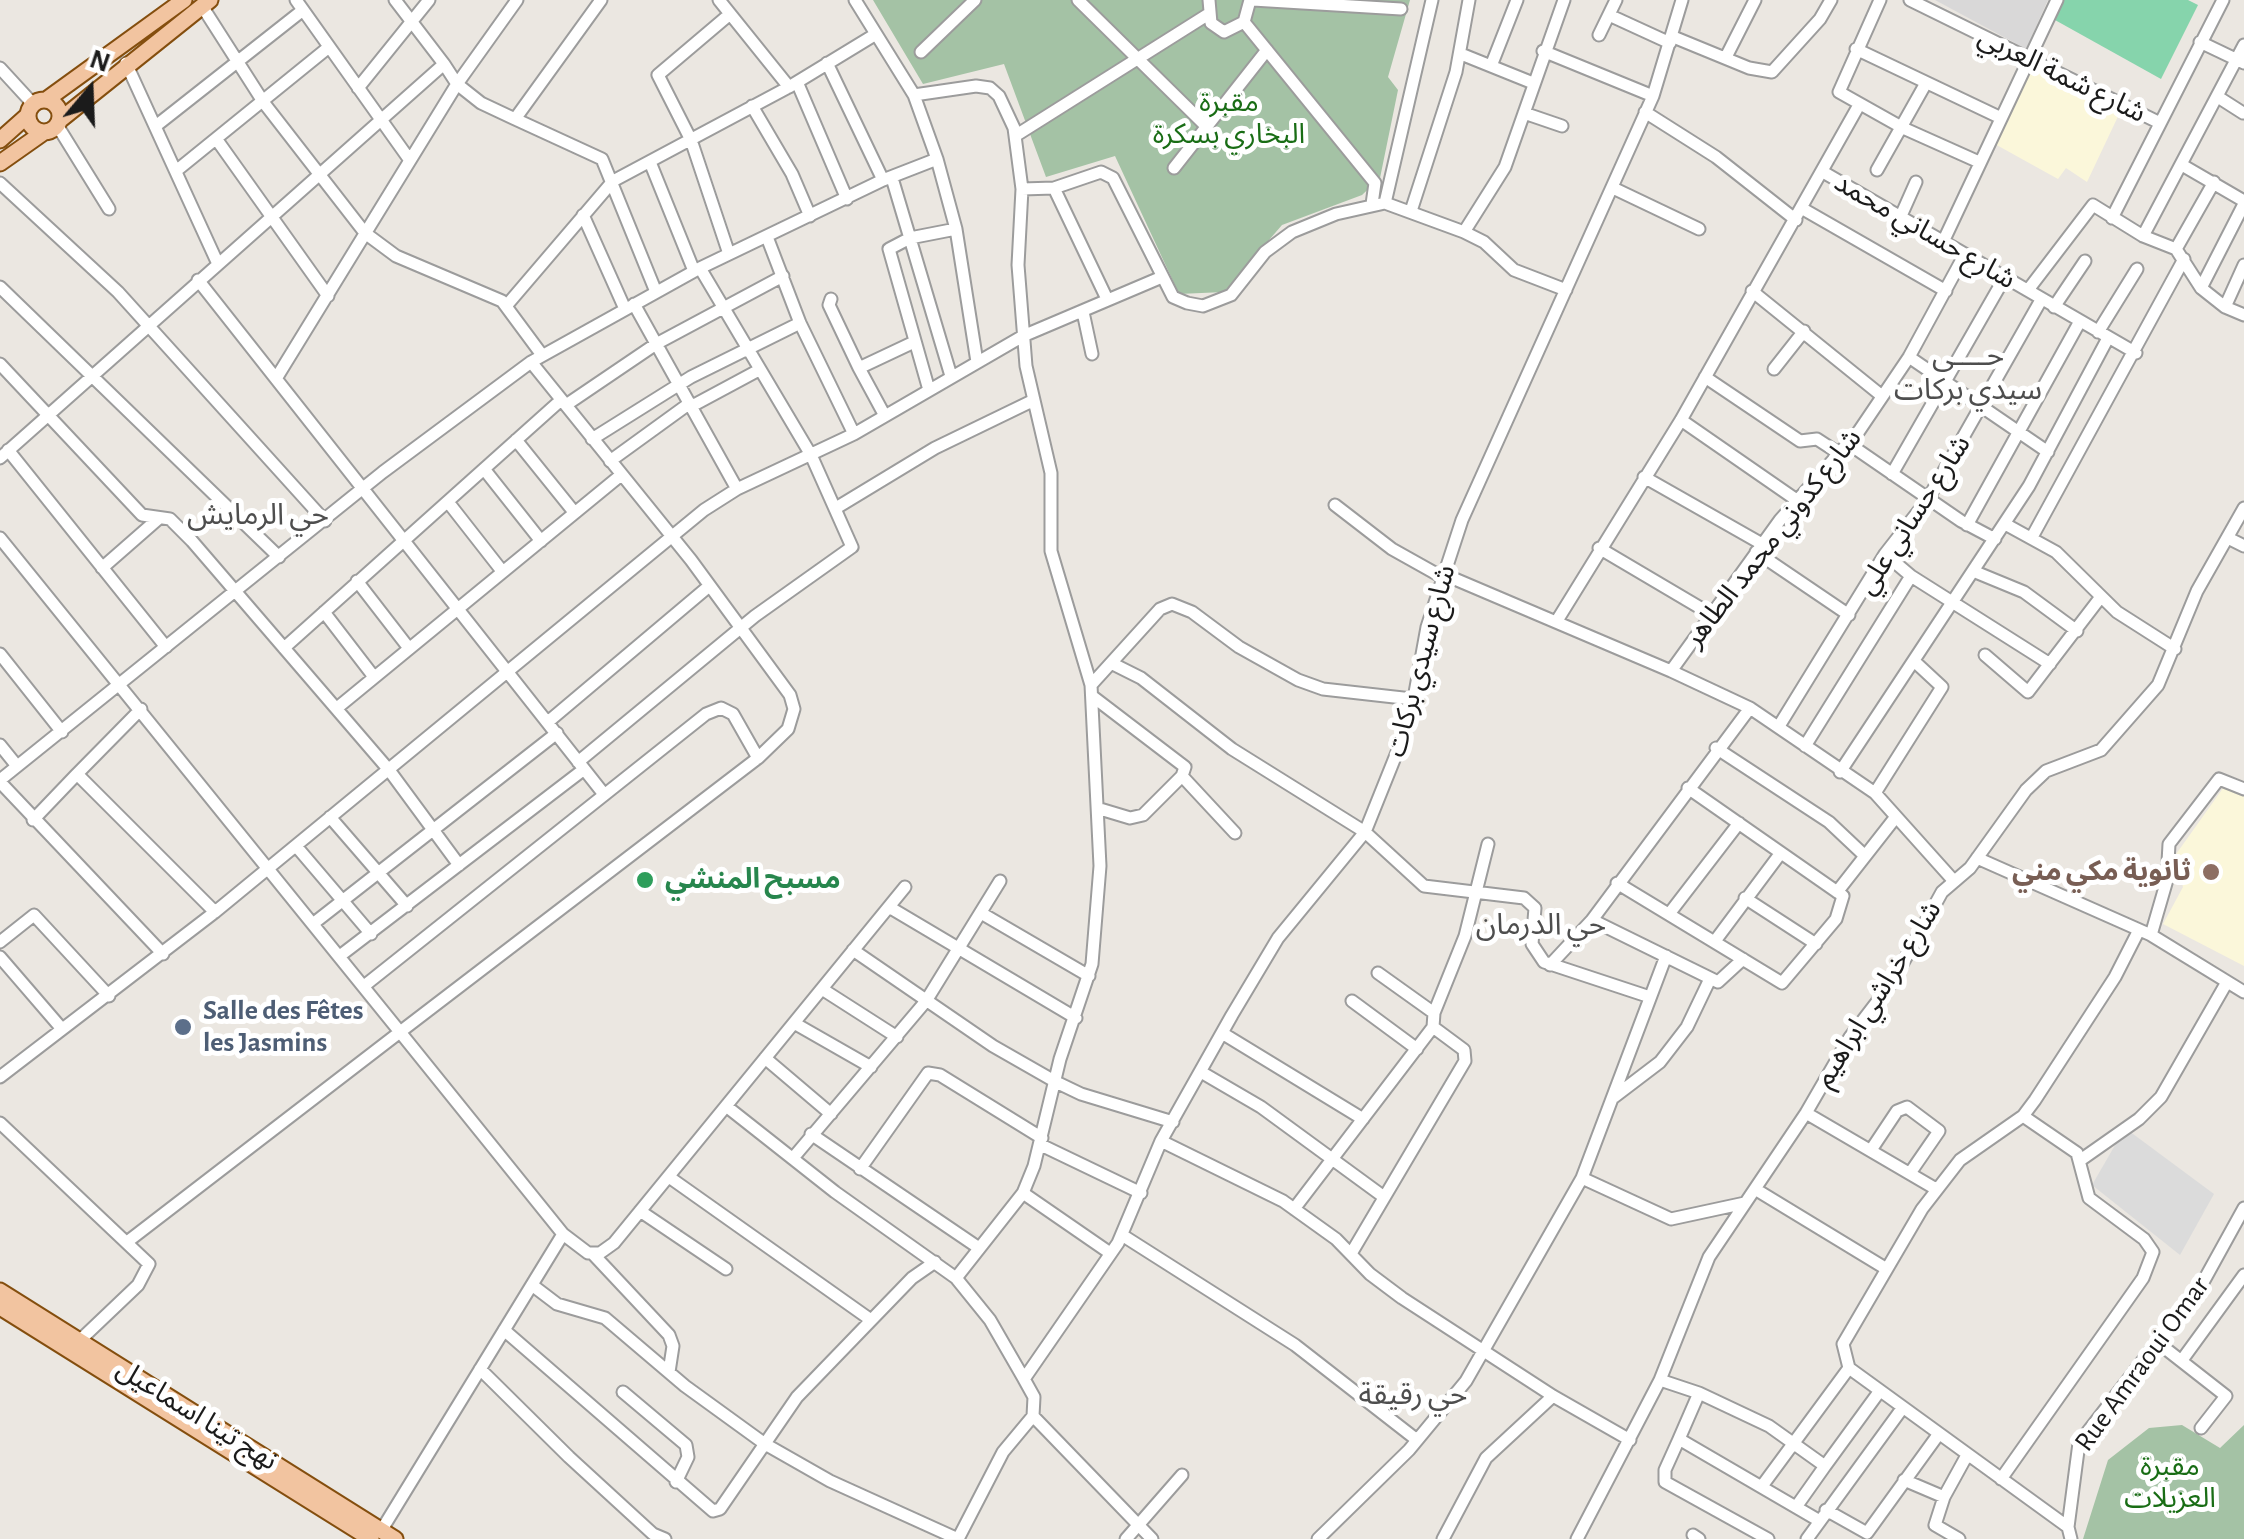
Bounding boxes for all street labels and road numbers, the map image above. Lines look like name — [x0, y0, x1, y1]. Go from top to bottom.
street label: شارع شمة العربي — [1973, 20, 2151, 130]
street label: شارع حساني محمد — [1828, 165, 2022, 297]
street label: شارع كدوني محمد الطاهر — [1677, 422, 1869, 654]
street label: شارع حساني علي — [1850, 429, 1978, 601]
street label: شارع سيدي بركات — [1379, 561, 1463, 761]
street label: شارع خراشي ابراهيم — [1807, 895, 1949, 1093]
street label: Rue Amraoui Omar — [2067, 1270, 2217, 1458]
street label: نهج تينا اسماعيل — [110, 1352, 284, 1478]

